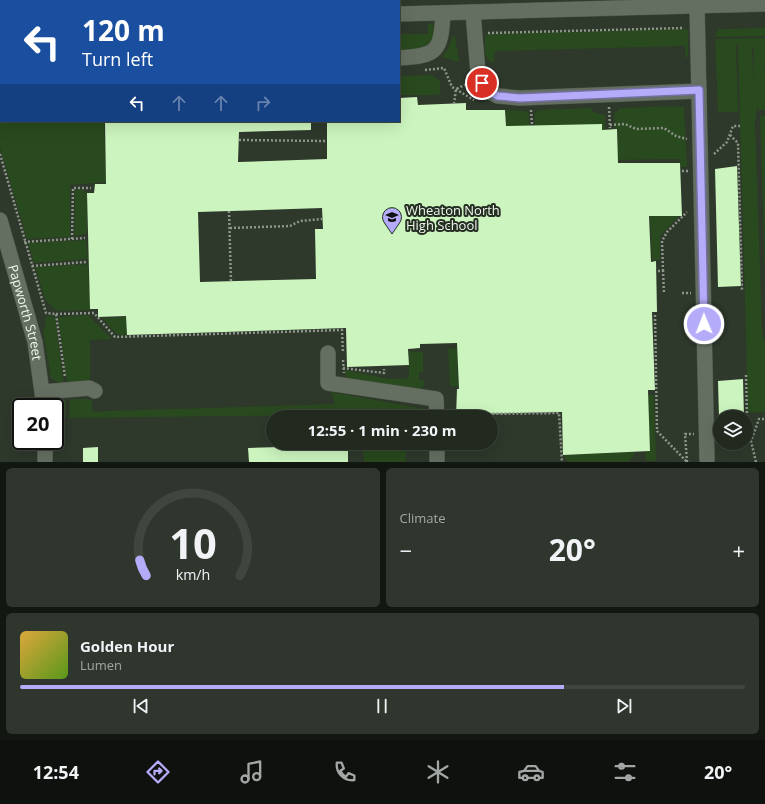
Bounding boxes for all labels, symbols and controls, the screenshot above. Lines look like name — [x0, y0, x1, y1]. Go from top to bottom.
text: 120 m — [82, 11, 165, 49]
icon: left — [16, 16, 68, 68]
text: Turn left — [82, 47, 153, 71]
pin — [465, 66, 499, 100]
icon: arrive — [471, 72, 493, 94]
icon: left — [126, 92, 148, 114]
icon: ahead — [168, 92, 190, 114]
icon: ahead — [210, 92, 232, 114]
icon: right — [252, 92, 274, 114]
place label: Wheaton North High School — [406, 201, 500, 234]
school or university icon: Wheaton North High School — [381, 206, 403, 234]
street label: Papworth Street — [4, 262, 46, 362]
position arrow — [683, 303, 725, 345]
speed limit sign: 20 — [12, 398, 64, 450]
map controls — [713, 410, 753, 450]
button: layers — [713, 410, 753, 450]
text: 12:55 · 1 min · 230 m — [308, 420, 456, 440]
text: Climate — [400, 509, 445, 527]
text: 10 — [169, 514, 217, 570]
text: 20° — [549, 529, 596, 570]
text: − — [400, 535, 412, 565]
text: + — [732, 535, 745, 565]
text: km/h — [175, 564, 210, 583]
text: Golden Hour — [80, 636, 174, 656]
text: Lumen — [80, 656, 122, 674]
icon: previous — [130, 695, 152, 717]
icon: pause — [371, 695, 393, 717]
icon: next — [613, 695, 635, 717]
icon: directions — [144, 758, 172, 786]
icon: music — [238, 758, 266, 786]
icon: phone — [331, 758, 359, 786]
icon: climate — [424, 758, 452, 786]
icon: car — [517, 758, 545, 786]
icon: filters — [611, 758, 639, 786]
text: 12:54 — [33, 760, 79, 784]
text: 20° — [704, 760, 732, 784]

